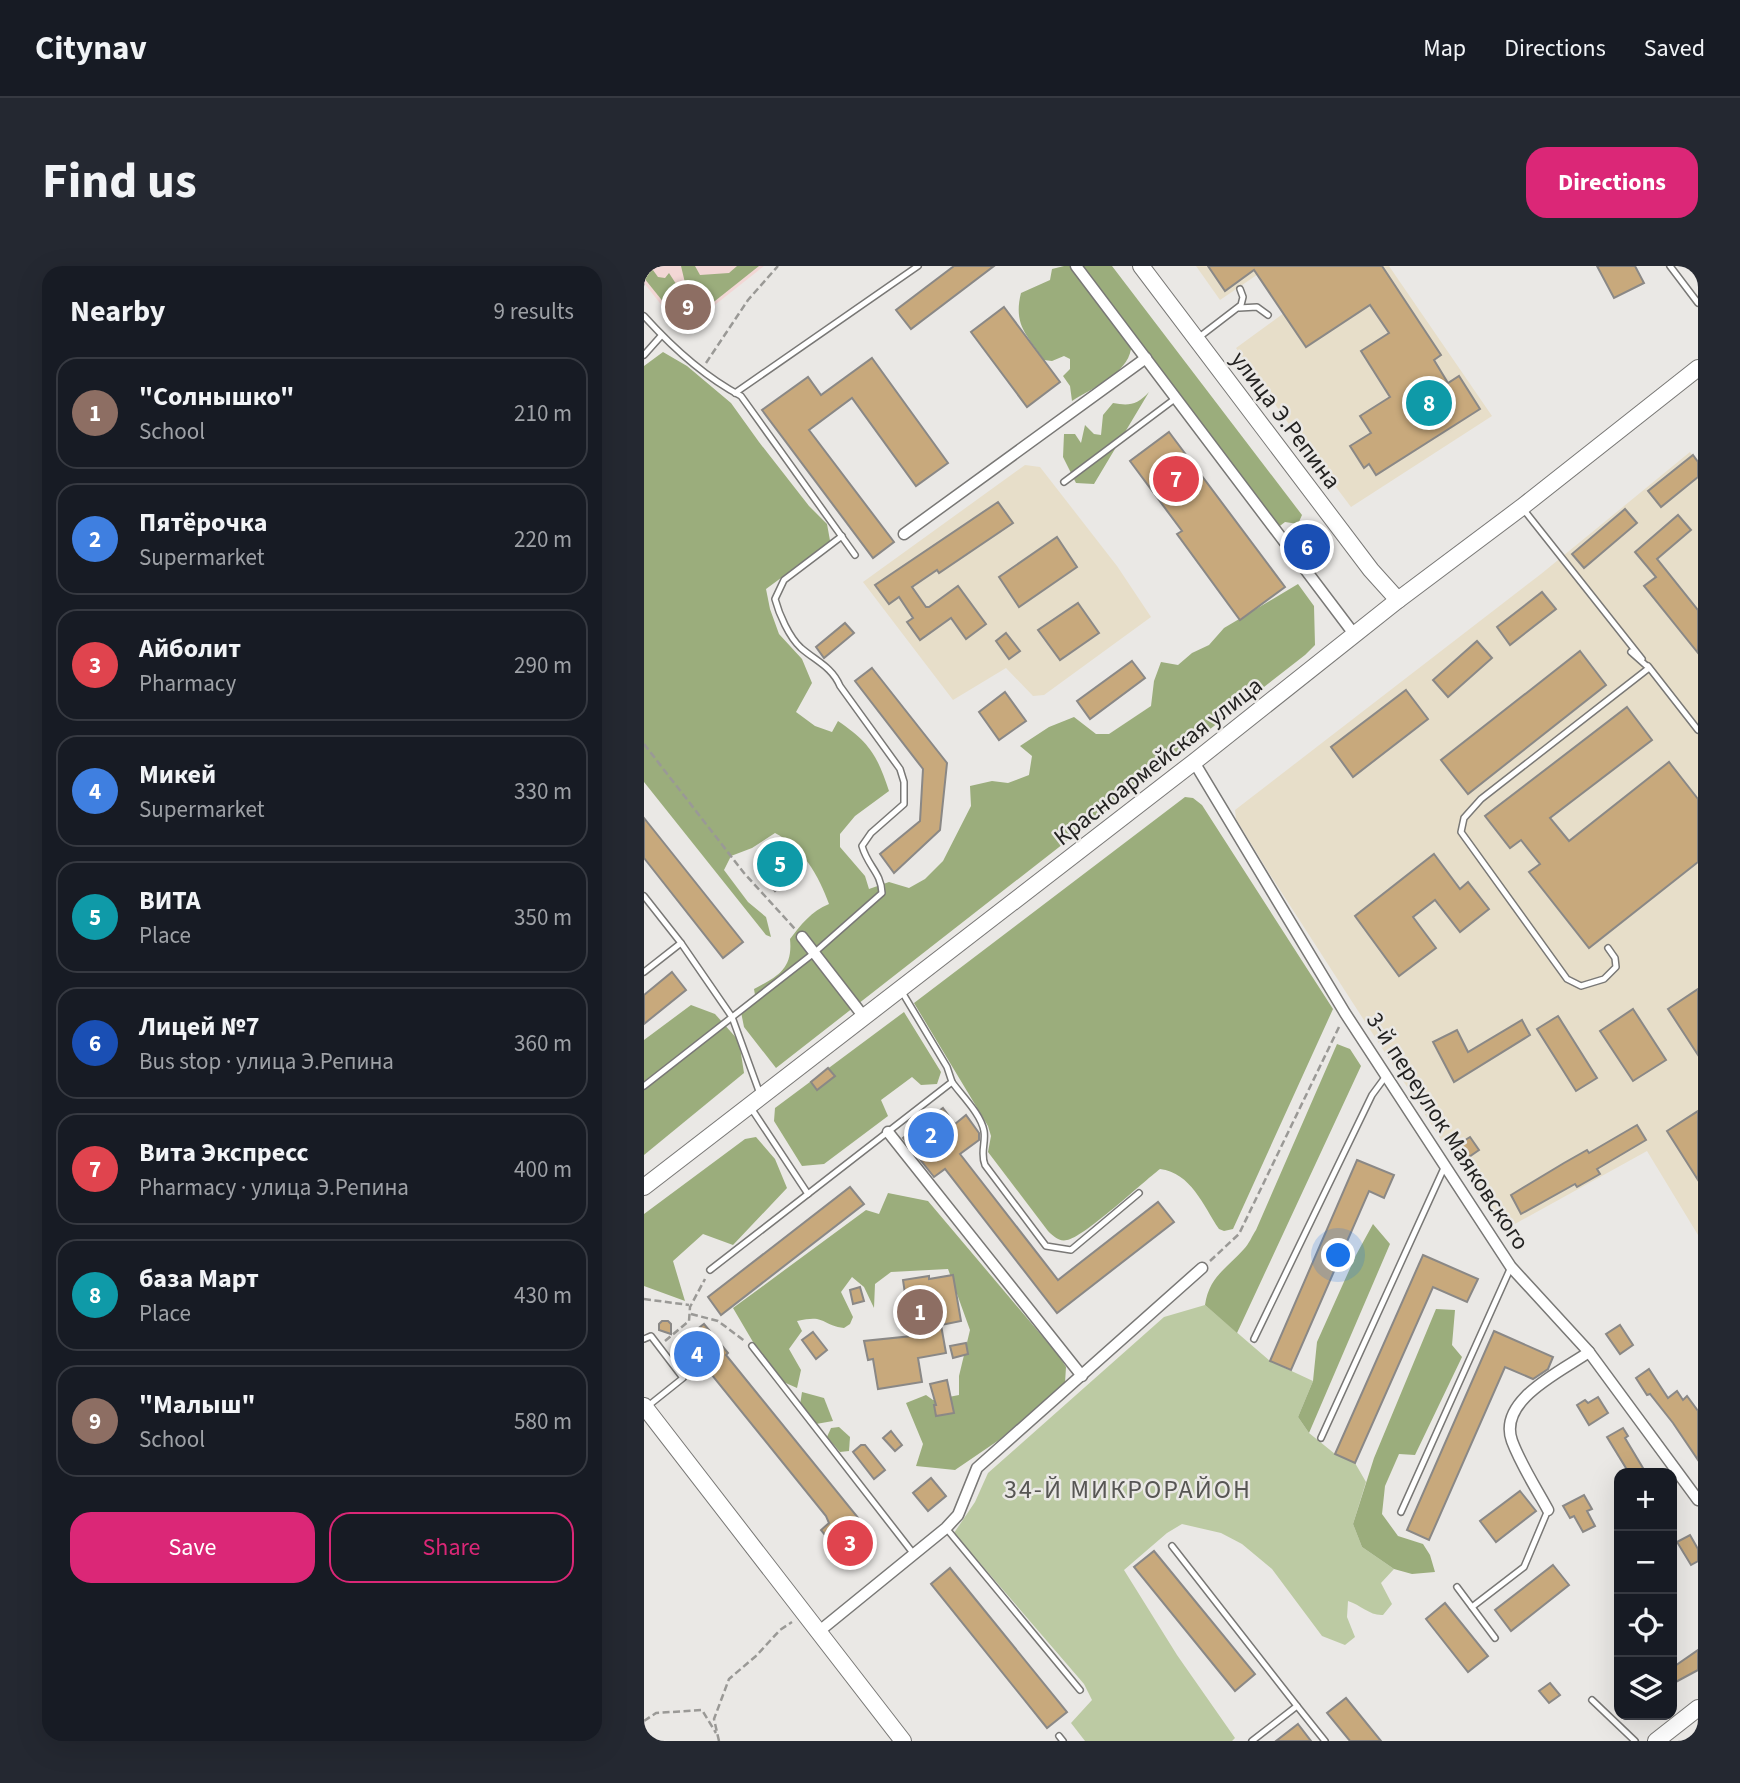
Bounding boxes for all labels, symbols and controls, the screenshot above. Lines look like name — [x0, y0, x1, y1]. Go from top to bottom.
text: Citynav — [35, 25, 147, 72]
text: Map — [1423, 31, 1466, 66]
text: Directions — [1504, 31, 1606, 66]
text: Saved — [1644, 31, 1705, 66]
text: Find us — [42, 147, 197, 217]
button: Directions — [1526, 147, 1698, 218]
pin: 9 — [665, 281, 711, 333]
text: Nearby — [70, 290, 165, 333]
text: 9 results — [494, 295, 574, 328]
street label: улица Э.Репина — [1222, 344, 1349, 497]
pin: 8 — [1406, 377, 1452, 429]
text: "Солнышко" — [139, 378, 294, 415]
text: 1 — [89, 397, 101, 430]
text: 210 m — [514, 397, 572, 430]
text: School — [139, 415, 205, 448]
pin: 7 — [1153, 453, 1199, 505]
text: Пятёрочка — [139, 504, 268, 541]
pin: 6 — [1284, 521, 1330, 573]
text: 2 — [89, 523, 101, 556]
text: 220 m — [514, 523, 572, 556]
text: Supermarket — [139, 541, 265, 574]
text: Айболит — [139, 630, 241, 667]
text: 3 — [89, 649, 101, 682]
text: 290 m — [514, 649, 572, 682]
text: Pharmacy — [139, 667, 236, 700]
street label: Красноармейская улица — [1046, 669, 1270, 854]
text: Микей — [139, 756, 216, 793]
text: 4 — [89, 775, 101, 808]
text: 330 m — [514, 775, 572, 808]
text: Supermarket — [139, 793, 265, 826]
pin: 5 — [757, 838, 803, 890]
text: ВИТА — [139, 882, 201, 919]
text: 5 — [89, 901, 101, 934]
text: 350 m — [514, 901, 572, 934]
text: Place — [139, 919, 191, 952]
street label: 3-й переулок Маяковского — [1357, 1005, 1538, 1257]
text: Лицей №7 — [139, 1008, 259, 1045]
text: 6 — [89, 1027, 101, 1060]
text: 360 m — [514, 1027, 572, 1060]
text: Bus stop · улица Э.Репина — [139, 1045, 394, 1078]
pin: 2 — [908, 1109, 954, 1161]
text: Вита Экспресс — [139, 1134, 309, 1171]
text: 7 — [89, 1153, 101, 1186]
text: 400 m — [514, 1153, 572, 1186]
text: Pharmacy · улица Э.Репина — [139, 1171, 409, 1204]
your location — [1321, 1238, 1355, 1272]
text: база Март — [139, 1260, 259, 1297]
text: 8 — [89, 1279, 101, 1312]
text: 430 m — [514, 1279, 572, 1312]
pin: 1 — [897, 1286, 943, 1338]
text: Place — [139, 1297, 191, 1330]
pin: 4 — [674, 1328, 720, 1380]
text: "Малыш" — [139, 1386, 255, 1423]
text: 9 — [89, 1405, 101, 1438]
text: 580 m — [514, 1405, 572, 1438]
text: School — [139, 1423, 205, 1456]
map controls — [1614, 1468, 1677, 1720]
button: + — [1614, 1468, 1677, 1531]
district label: 34-Й МИКРОРАЙОН — [1004, 1471, 1252, 1508]
button: Save — [70, 1512, 315, 1583]
button: Share — [329, 1512, 574, 1583]
pin: 3 — [827, 1517, 873, 1569]
button: − — [1614, 1531, 1677, 1594]
button: locate — [1614, 1594, 1677, 1657]
button: layers — [1614, 1657, 1677, 1720]

